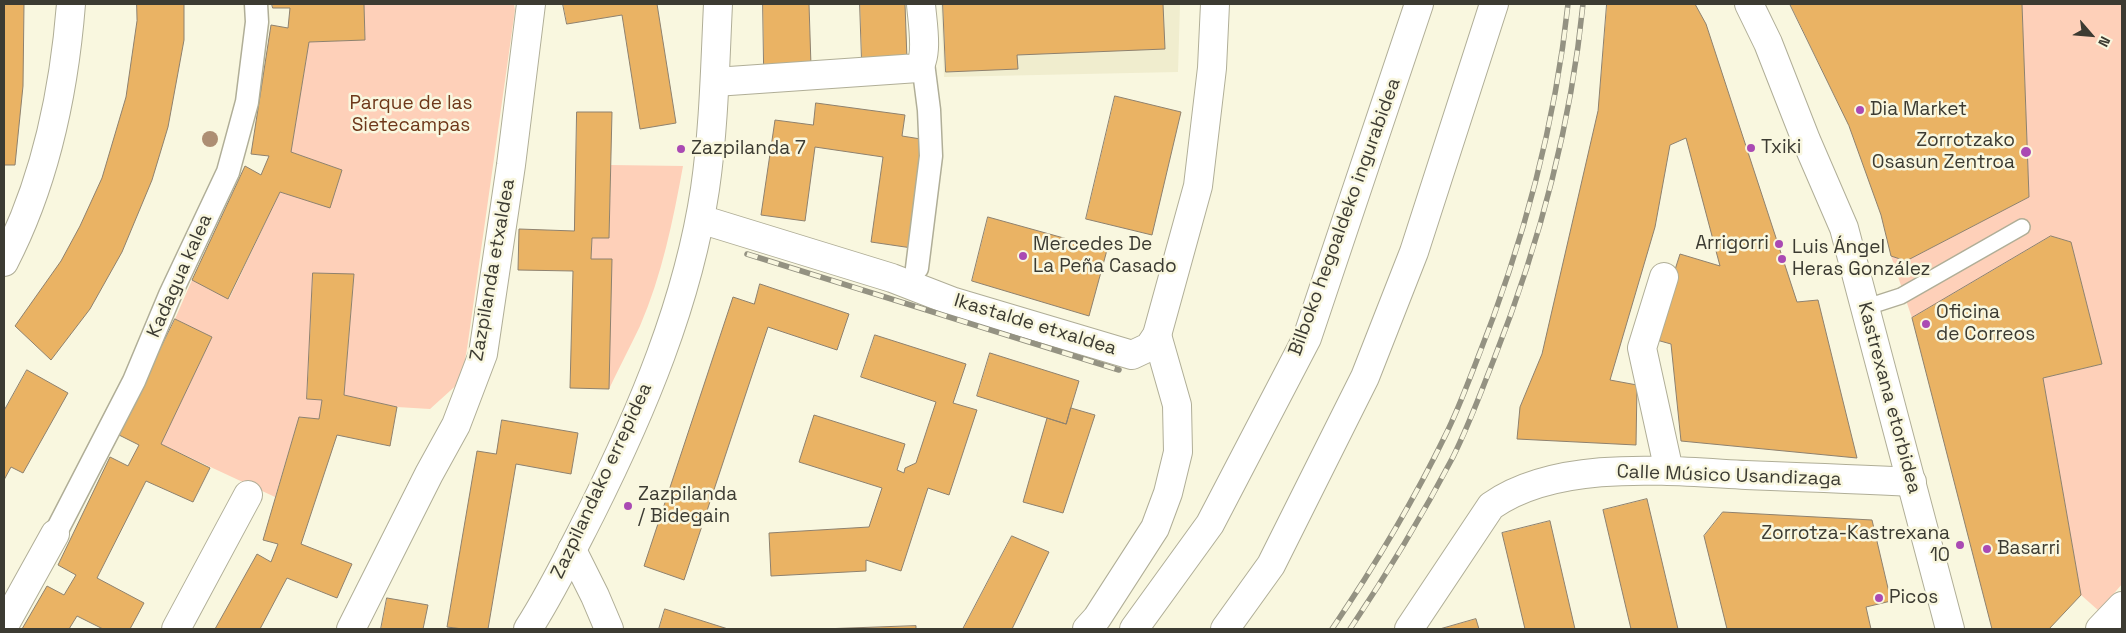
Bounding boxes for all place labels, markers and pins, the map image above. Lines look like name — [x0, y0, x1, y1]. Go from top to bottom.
place label: Dia Market — [1870, 99, 1967, 121]
marker: Dia Market — [1854, 104, 1866, 116]
place label: Zorrotzako Osasun Zentroa — [1872, 130, 2015, 174]
place label: Txiki — [1761, 137, 1801, 159]
place label: Zazpilanda 7 — [691, 138, 806, 160]
marker: Txiki — [1745, 142, 1757, 154]
marker: Zazpilanda 7 — [675, 143, 687, 155]
marker: Zorrotzako Osasun Zentroa — [2019, 145, 2033, 159]
place label: Arrigorri — [1695, 233, 1769, 255]
place label: Mercedes De La Peña Casado — [1033, 234, 1177, 278]
place label: Luis Ángel Heras González — [1792, 237, 1930, 281]
marker: Arrigorri — [1773, 238, 1785, 250]
marker: Mercedes De La Peña Casado — [1017, 250, 1029, 262]
marker: Luis Ángel Heras González — [1776, 253, 1788, 265]
place label: Oficina de Correos — [1936, 302, 2035, 346]
marker: Oficina de Correos — [1920, 318, 1932, 330]
place label: Zazpilanda / Bidegain — [638, 484, 737, 528]
marker: Zazpilanda / Bidegain — [622, 500, 634, 512]
place label: Zorrotza-Kastrexana 10 — [1761, 523, 1950, 567]
place label: Basarri — [1997, 538, 2060, 560]
marker: Zorrotza-Kastrexana 10 — [1954, 539, 1966, 551]
marker: Basarri — [1981, 543, 1993, 555]
place label: Picos — [1889, 587, 1938, 609]
marker: Picos — [1873, 592, 1885, 604]

